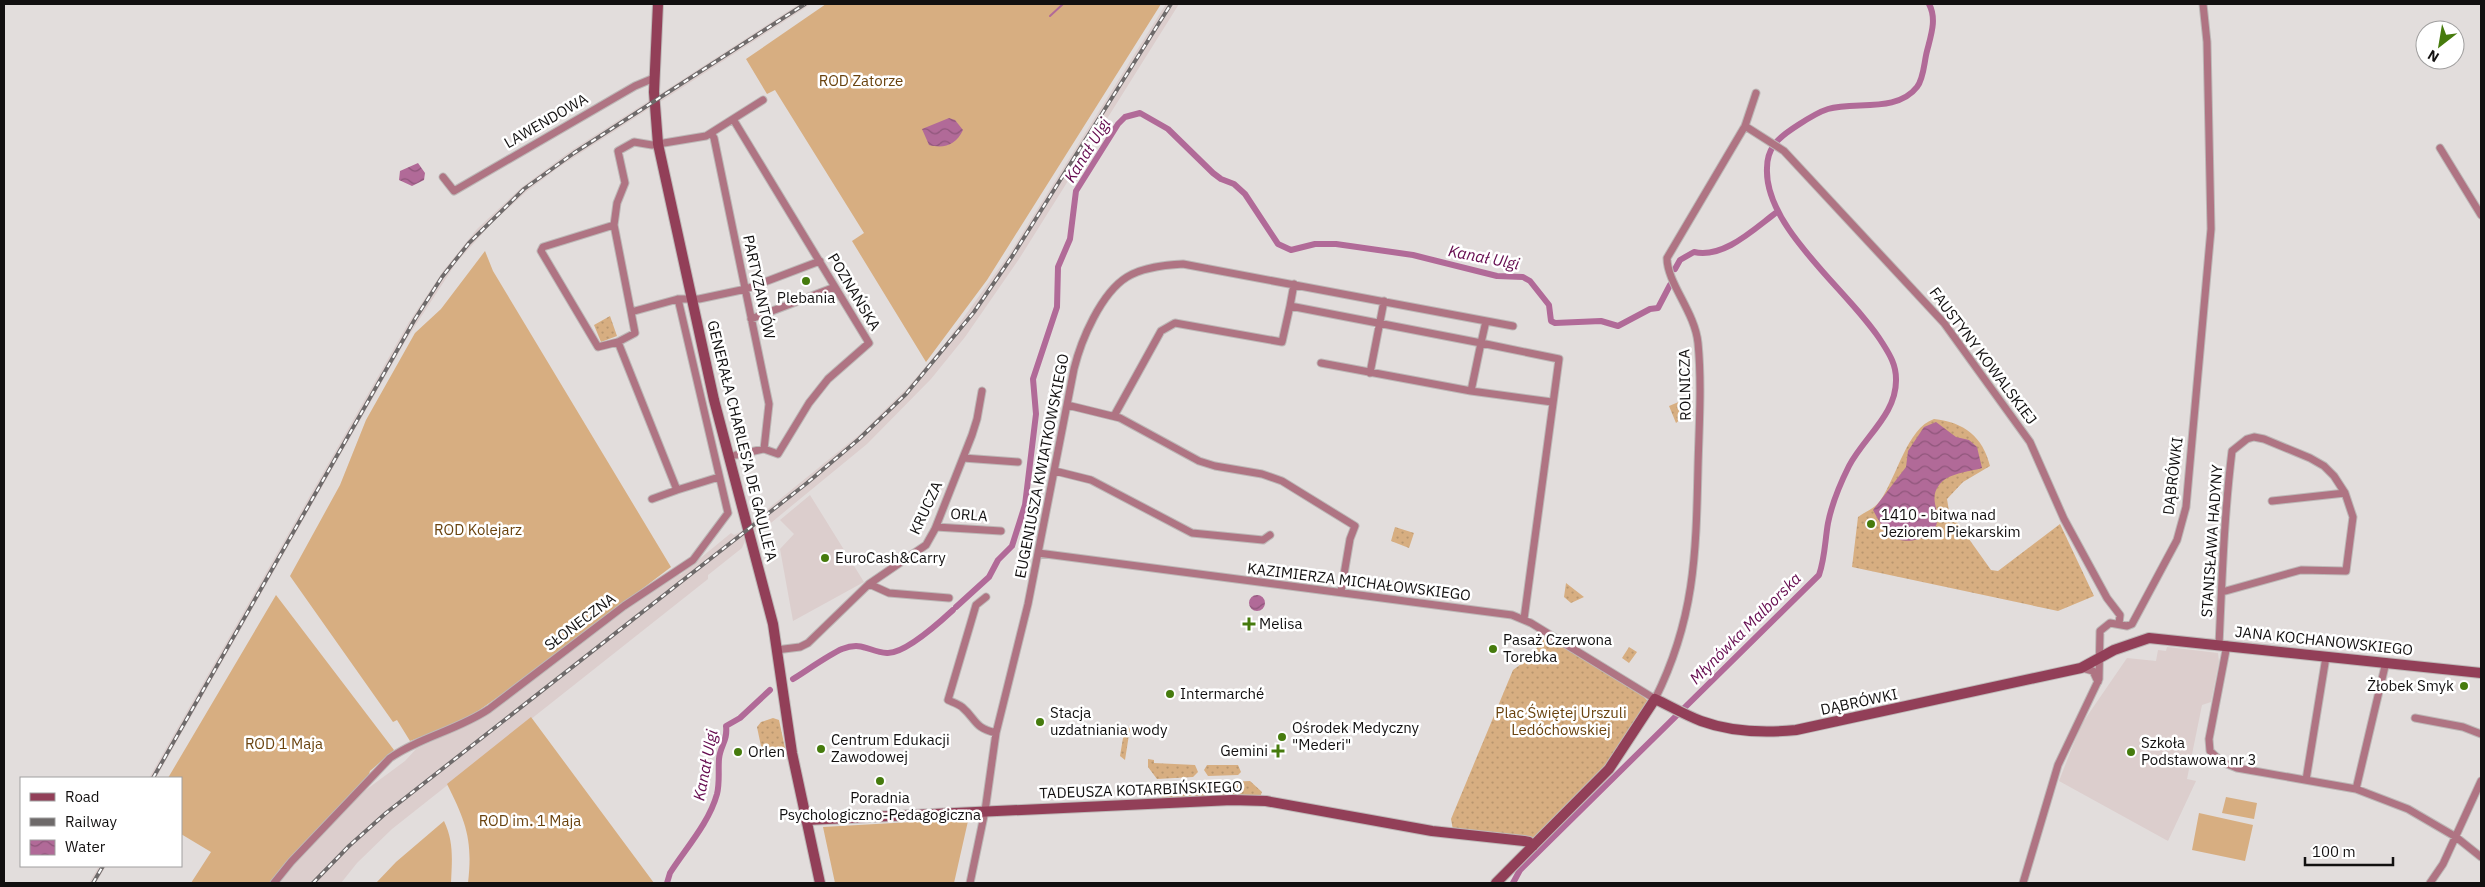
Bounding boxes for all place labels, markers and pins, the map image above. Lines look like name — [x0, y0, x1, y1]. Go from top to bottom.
marker: Plebania — [800, 275, 812, 287]
place label: Plebania — [777, 288, 835, 307]
place label: 1410 - bitwa nad Jeziorem Piekarskim — [1881, 505, 2021, 541]
marker: 1410 - bitwa nad Jeziorem Piekarskim — [1865, 518, 1877, 530]
place label: EuroCash&Carry — [835, 548, 946, 567]
marker: EuroCash&Carry — [819, 552, 831, 564]
place label: Melisa — [1259, 614, 1303, 633]
marker: Melisa — [1243, 618, 1255, 630]
place label: Pasaż Czerwona Torebka — [1503, 630, 1612, 666]
marker: Pasaż Czerwona Torebka — [1487, 643, 1499, 655]
place label: Żłobek Smyk — [2367, 676, 2454, 695]
marker: Żłobek Smyk — [2458, 680, 2470, 692]
place label: Intermarché — [1180, 684, 1264, 703]
marker: Intermarché — [1164, 688, 1176, 700]
place label: Stacja uzdatniania wody — [1050, 703, 1168, 739]
marker: Stacja uzdatniania wody — [1034, 716, 1046, 728]
place label: Ośrodek Medyczny "Mederi" — [1292, 718, 1420, 754]
place label: Centrum Edukacji Zawodowej — [831, 730, 950, 766]
marker: Ośrodek Medyczny "Mederi" — [1276, 731, 1288, 743]
place label: Szkoła Podstawowa nr 3 — [2141, 733, 2257, 769]
place label: Gemini — [1220, 741, 1268, 760]
place label: Orlen — [748, 742, 785, 761]
marker: Centrum Edukacji Zawodowej — [815, 743, 827, 755]
marker: Gemini — [1272, 745, 1284, 757]
marker: Orlen — [732, 746, 744, 758]
marker: Szkoła Podstawowa nr 3 — [2125, 746, 2137, 758]
marker: Poradnia Psychologiczno-Pedagogiczna — [874, 775, 886, 787]
place label: Poradnia Psychologiczno-Pedagogiczna — [779, 788, 981, 824]

